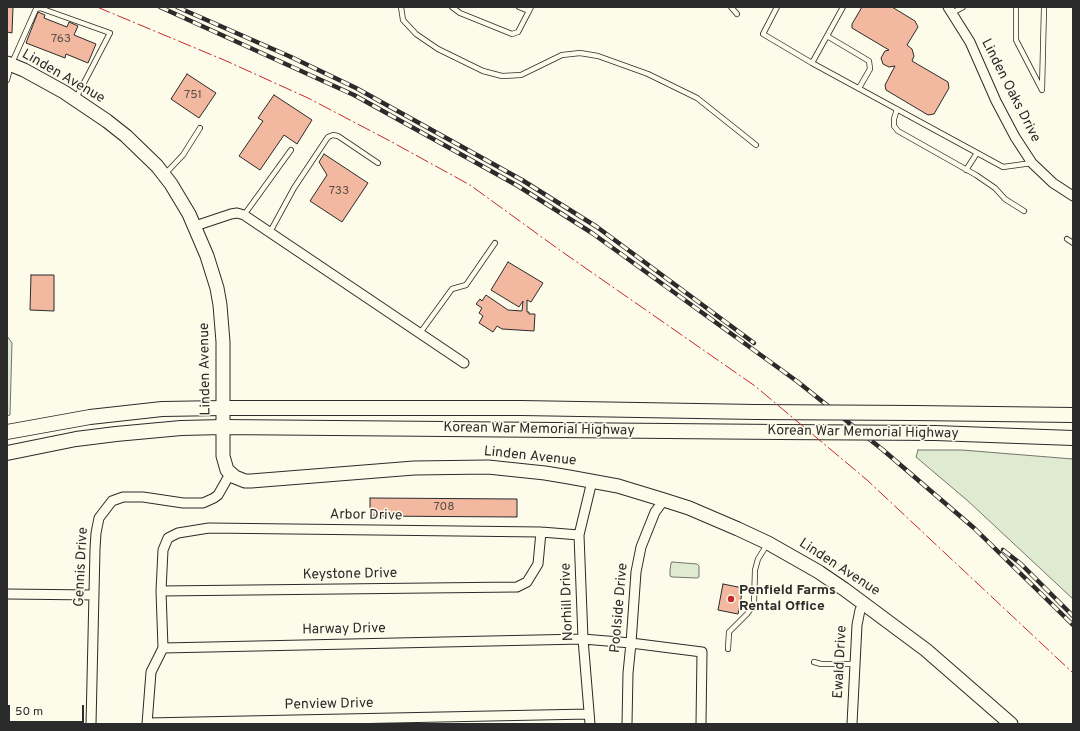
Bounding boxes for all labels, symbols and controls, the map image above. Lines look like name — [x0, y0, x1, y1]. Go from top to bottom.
house number: 763 — [51, 33, 71, 47]
street label: Linden Oaks Drive — [977, 37, 1043, 145]
street label: Linden Avenue — [19, 46, 107, 108]
house number: 751 — [184, 89, 202, 103]
house number: 733 — [329, 185, 349, 199]
street label: Linden Avenue — [197, 322, 215, 416]
street label: Korean War Memorial Highway — [443, 420, 635, 440]
street label: Korean War Memorial Highway — [767, 423, 959, 443]
street label: Linden Avenue — [483, 444, 577, 470]
house number: 708 — [434, 501, 454, 515]
street label: Arbor Drive — [330, 507, 402, 525]
street label: Gennis Drive — [72, 527, 92, 607]
street label: Linden Avenue — [795, 536, 883, 600]
street label: Poolside Drive — [608, 562, 632, 654]
street label: Norhill Drive — [558, 563, 578, 641]
street label: Keystone Drive — [303, 566, 397, 584]
place label: Penfield Farms Rental Office — [739, 583, 836, 616]
marker: Penfield Farms Rental Office — [726, 594, 736, 604]
street label: Harway Drive — [302, 621, 386, 639]
street label: Ewald Drive — [831, 625, 851, 699]
street label: Penview Drive — [284, 696, 374, 714]
scale bar — [10, 697, 86, 723]
text: 50 m — [15, 704, 43, 720]

